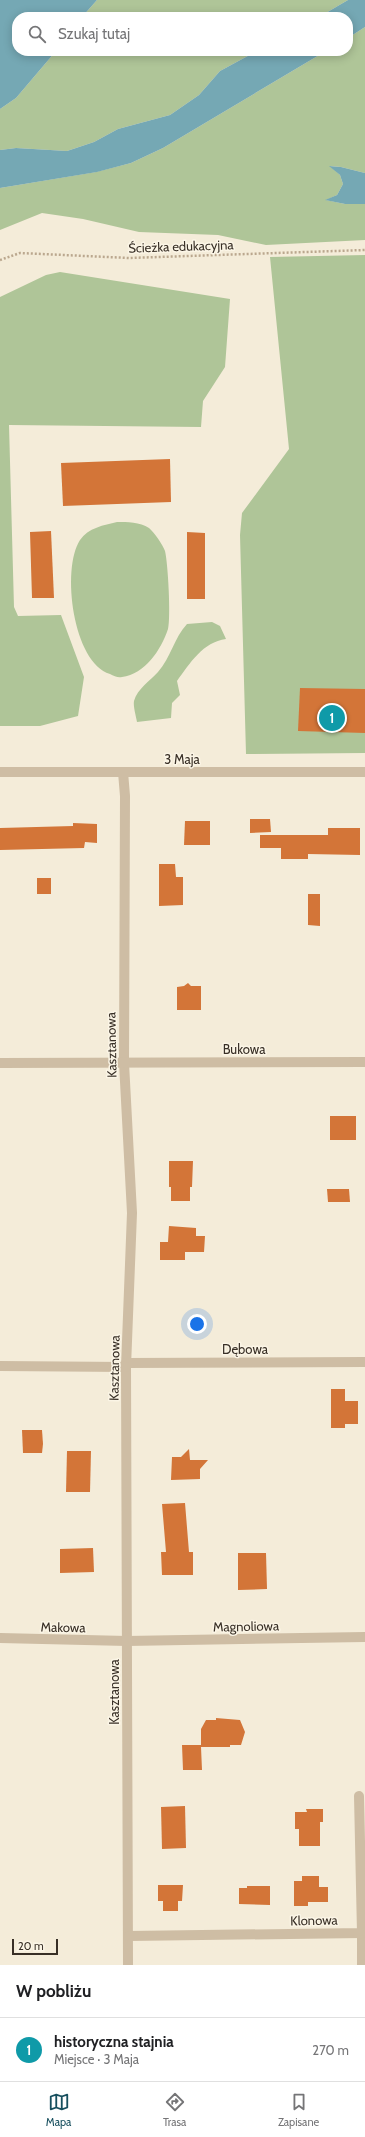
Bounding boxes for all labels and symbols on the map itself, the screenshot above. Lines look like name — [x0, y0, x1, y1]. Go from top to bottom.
street label: Ścieżka edukacyjna — [128, 236, 235, 257]
pin: 1 — [319, 703, 345, 733]
street label: 3 Maja — [164, 751, 201, 768]
street label: Kasztanowa — [102, 1011, 120, 1078]
street label: Bukowa — [223, 1041, 266, 1057]
your location — [187, 1314, 207, 1334]
street label: Kasztanowa — [105, 1334, 123, 1401]
street label: Dębowa — [222, 1341, 269, 1357]
street label: Magnoliowa — [213, 1617, 280, 1635]
street label: Makowa — [40, 1619, 86, 1635]
street label: Kasztanowa — [106, 1658, 122, 1725]
street label: Klonowa — [290, 1912, 339, 1928]
scale bar — [12, 1937, 58, 1956]

